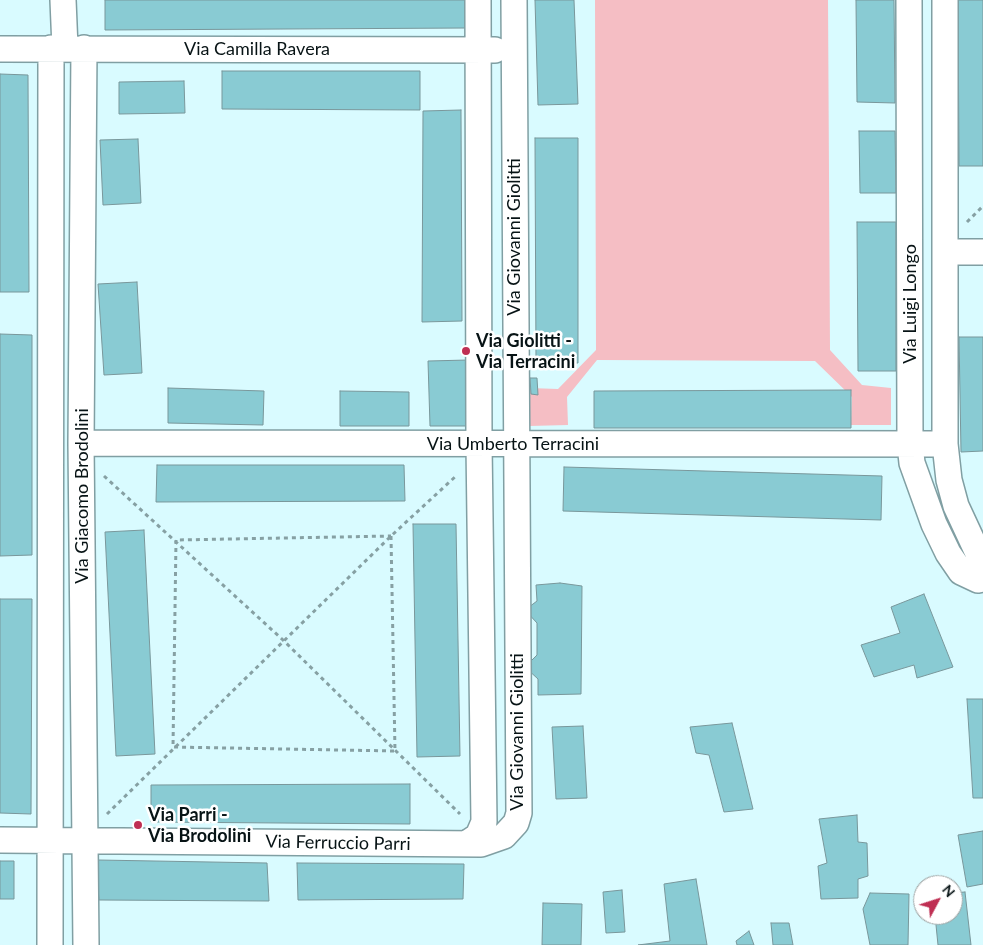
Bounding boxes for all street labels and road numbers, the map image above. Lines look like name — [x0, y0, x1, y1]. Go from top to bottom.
street label: Via Camilla Ravera — [184, 38, 330, 60]
street label: Via Giovanni Giolitti — [503, 158, 525, 316]
street label: Via Luigi Longo — [899, 244, 921, 364]
street label: Via Giacomo Brodolini — [71, 408, 93, 584]
street label: Via Umberto Terracini — [427, 433, 599, 455]
street label: Via Giovanni Giolitti — [506, 653, 528, 811]
street label: Via Ferruccio Parri — [265, 831, 411, 855]

